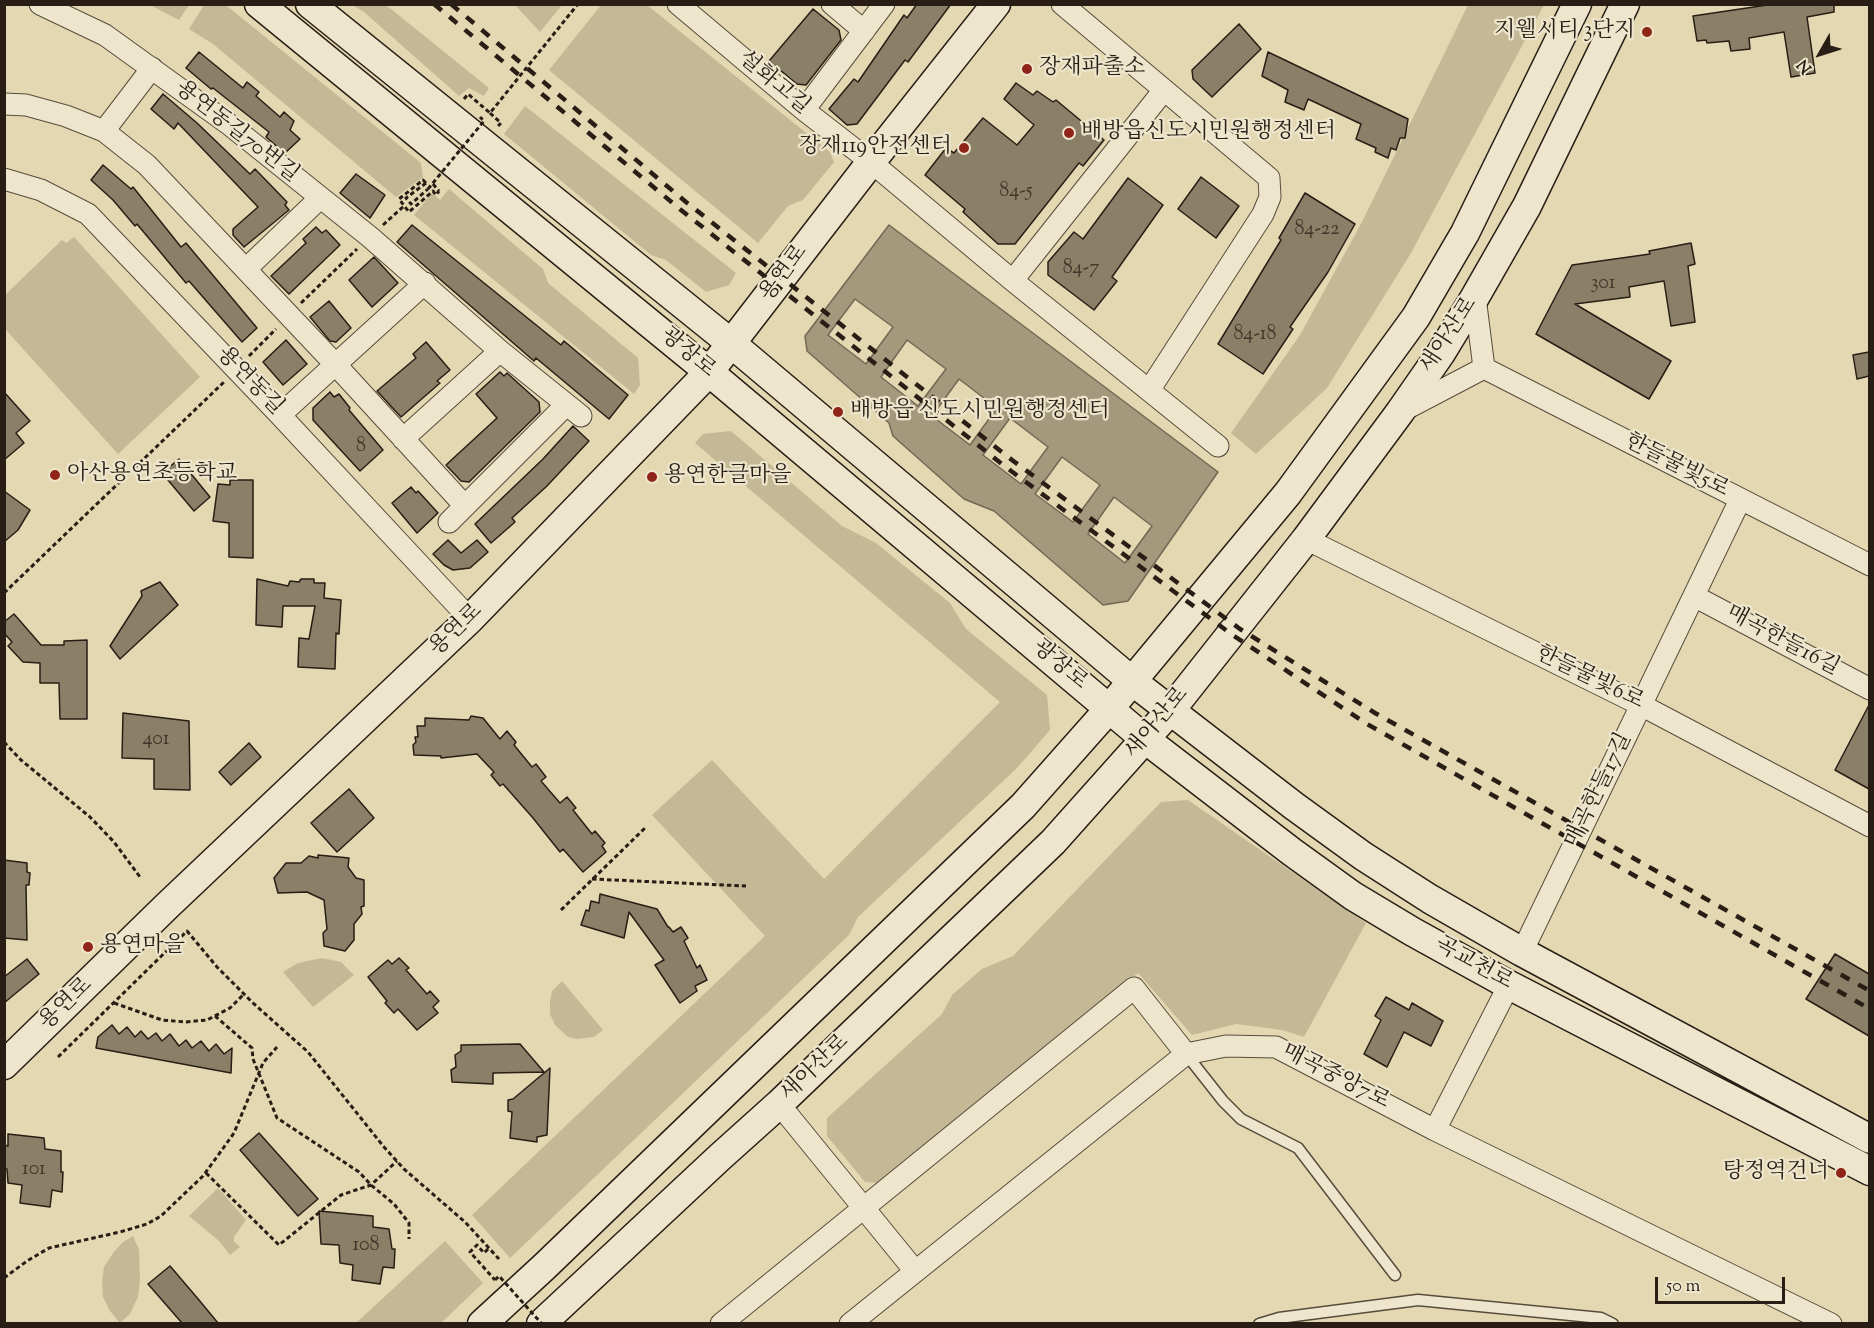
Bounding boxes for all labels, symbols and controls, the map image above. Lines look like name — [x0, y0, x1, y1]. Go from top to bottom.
place label: 지웰시티 3단지 — [1494, 19, 1635, 45]
north arrow — [1790, 24, 1850, 84]
marker: 지웰시티 3단지 — [1640, 25, 1654, 39]
street label: 설화고길 — [732, 47, 814, 121]
text: N — [1793, 53, 1819, 78]
place label: 장재파출소 — [1039, 56, 1145, 82]
marker: 장재파출소 — [1020, 62, 1034, 76]
street label: 용연동길70번길 — [169, 76, 303, 190]
place label: 배방읍신도시민원행정센터 — [1081, 120, 1336, 146]
marker: 배방읍신도시민원행정센터 — [1062, 126, 1076, 140]
place label: 장재119안전센터 — [799, 135, 952, 161]
marker: 장재119안전센터 — [957, 141, 971, 155]
house number: 84-5 — [999, 181, 1033, 205]
house number: 84-22 — [1294, 219, 1340, 243]
street label: 용연로 — [755, 241, 815, 307]
house number: 84-7 — [1063, 258, 1099, 282]
house number: 301 — [1590, 273, 1616, 297]
street label: 새아산로 — [1416, 293, 1484, 379]
street label: 광장로 — [654, 323, 720, 385]
house number: 84-18 — [1233, 324, 1277, 348]
street label: 용연동길 — [210, 342, 288, 422]
place label: 배방읍 신도시민원행정센터 — [850, 399, 1110, 425]
marker: 배방읍 신도시민원행정센터 — [831, 405, 845, 419]
street label: 한들물빛5로 — [1619, 429, 1733, 505]
house number: 8 — [356, 436, 366, 460]
place label: 아산용연초등학교 — [67, 462, 237, 488]
place label: 용연한글마을 — [664, 464, 792, 490]
marker: 아산용연초등학교 — [48, 468, 62, 482]
marker: 용연한글마을 — [645, 470, 659, 484]
street label: 용연로 — [425, 599, 489, 663]
street label: 매곡한들16길 — [1721, 601, 1843, 683]
street label: 광장로 — [1026, 635, 1092, 697]
street label: 한들물빛6로 — [1531, 641, 1647, 717]
street label: 새아산로 — [1121, 683, 1195, 765]
house number: 401 — [142, 729, 170, 753]
street label: 매곡한들17길 — [1561, 729, 1639, 853]
street label: 곡교천로 — [1429, 933, 1517, 997]
place label: 용연마을 — [100, 934, 185, 960]
marker: 용연마을 — [81, 940, 95, 954]
street label: 용연로 — [35, 973, 99, 1037]
street label: 새아산로 — [776, 1030, 856, 1108]
street label: 매곡중앙7로 — [1277, 1040, 1393, 1116]
house number: 101 — [22, 1159, 46, 1183]
place label: 탕정역건너 — [1723, 1160, 1829, 1186]
marker: 탕정역건너 — [1834, 1166, 1848, 1180]
house number: 108 — [352, 1235, 380, 1259]
scale bar — [1658, 1265, 1788, 1303]
text: 50 m — [1666, 1274, 1700, 1300]

